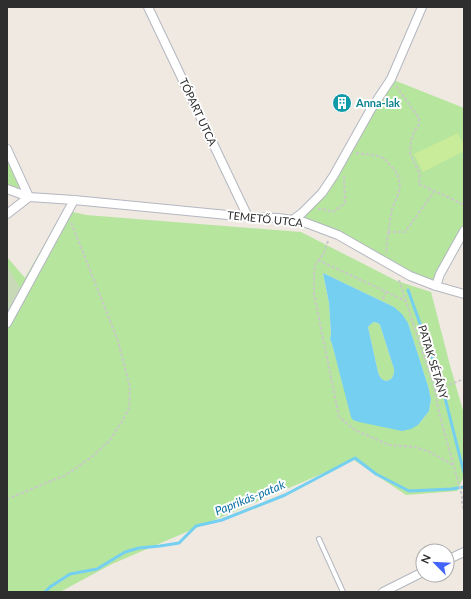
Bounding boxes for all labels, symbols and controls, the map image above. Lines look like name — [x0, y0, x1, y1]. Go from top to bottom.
street label: TÓPART UTCA — [177, 76, 220, 148]
building icon: Anna-lak — [331, 92, 353, 114]
place label: Anna-lak — [355, 96, 400, 109]
street label: TEMETŐ UTCA — [226, 208, 304, 229]
street label: PATAK SÉTÁNY — [416, 323, 451, 401]
water label: Paprikás-patak — [212, 476, 287, 518]
north arrow — [415, 543, 455, 583]
text: N — [418, 552, 433, 565]

